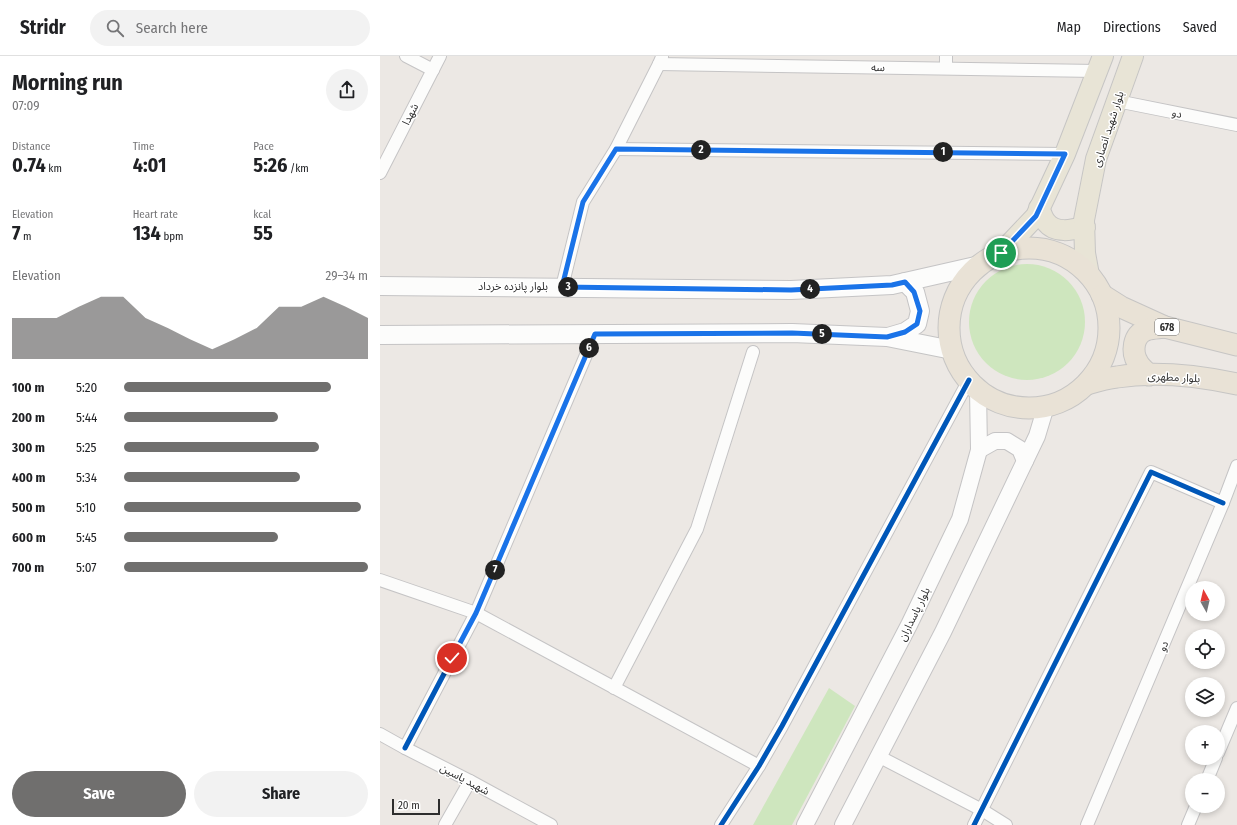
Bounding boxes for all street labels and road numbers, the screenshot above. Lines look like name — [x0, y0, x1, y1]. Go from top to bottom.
street label: سه — [871, 61, 885, 74]
street label: بلوار شهید انصاری — [1090, 90, 1127, 169]
street label: شهدا — [400, 101, 422, 127]
street label: دو — [1171, 106, 1183, 121]
street label: بلوار پانزده خرداد — [478, 280, 548, 294]
road number: 678 — [1155, 319, 1179, 335]
street label: بلوار مطهری — [1147, 370, 1201, 385]
street label: بلوار پاسداران — [896, 585, 934, 644]
street label: دو — [1155, 639, 1171, 653]
street label: شهید یاسین — [438, 761, 492, 798]

